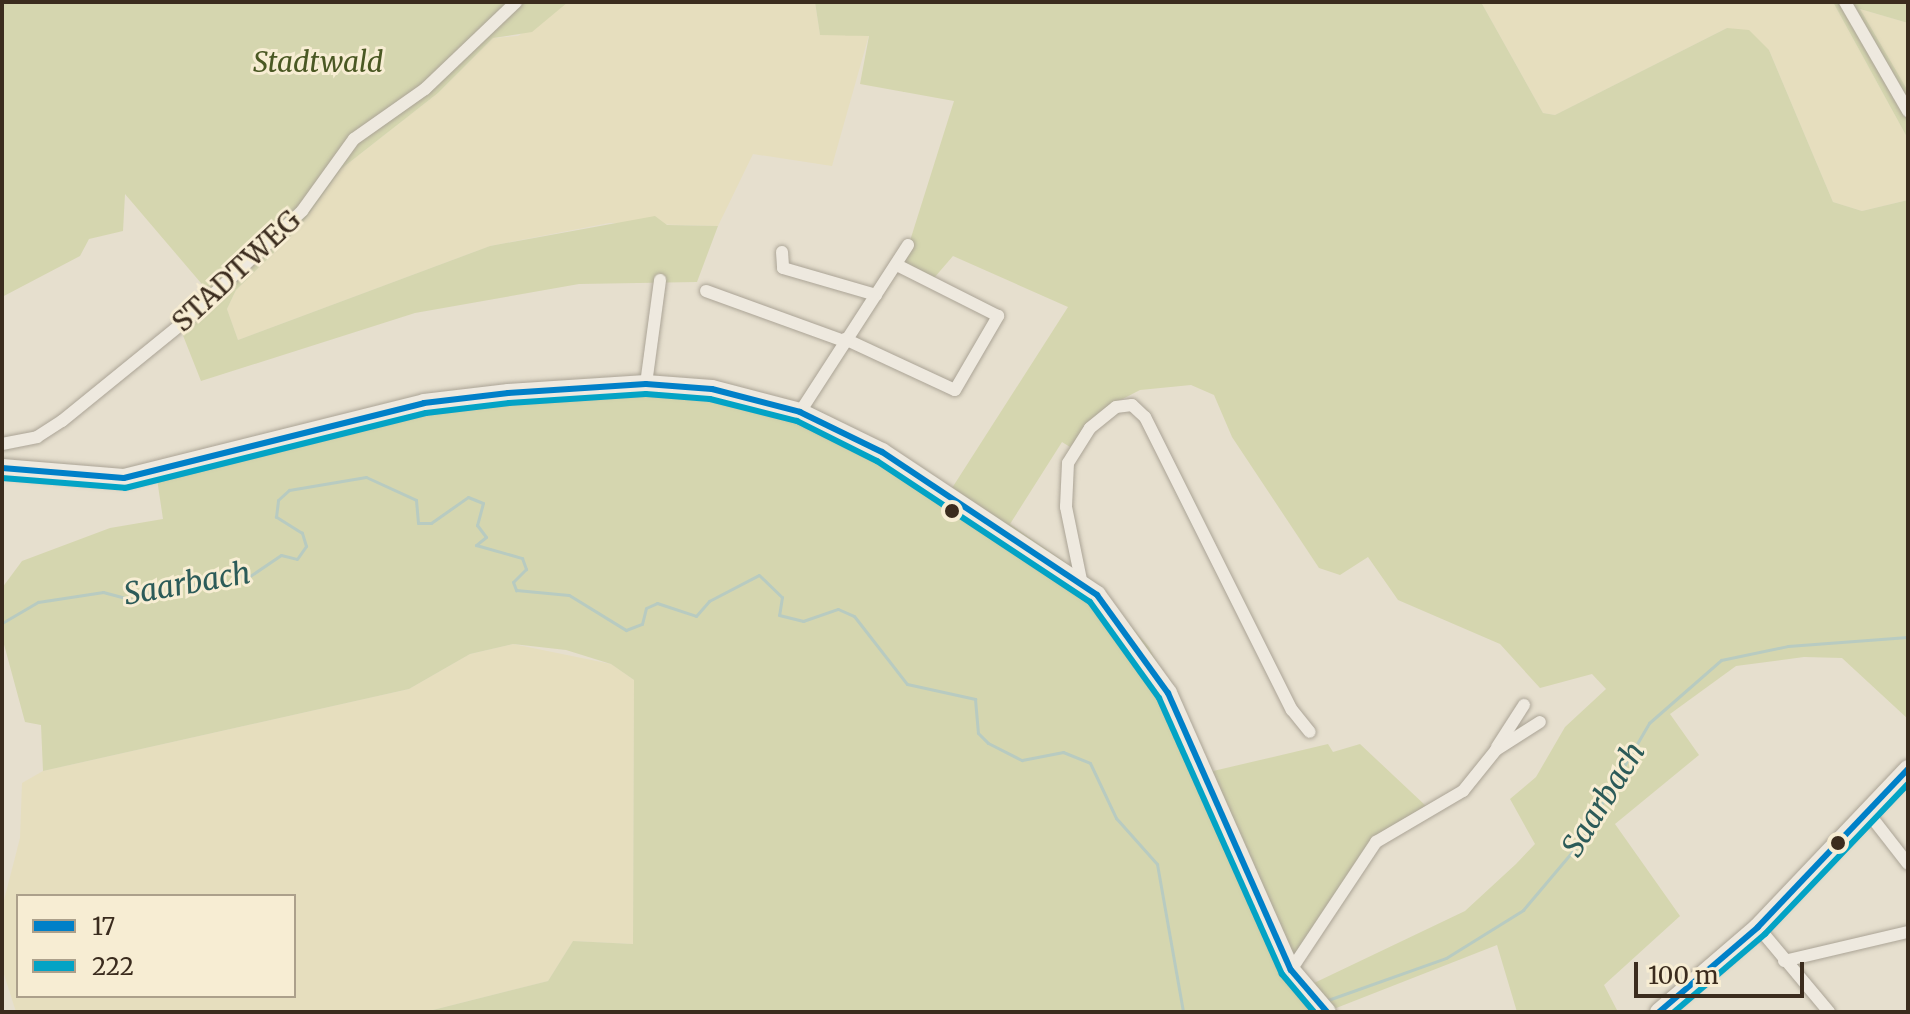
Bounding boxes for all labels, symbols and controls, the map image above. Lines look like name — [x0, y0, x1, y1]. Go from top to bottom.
park label: Stadtwald — [253, 45, 383, 79]
street label: STADTWEG — [165, 203, 307, 339]
unlabelled marker — [944, 503, 960, 519]
water label: Saarbach — [121, 554, 253, 612]
water label: Saarbach — [1554, 735, 1652, 863]
unlabelled marker — [1830, 835, 1846, 851]
legend — [16, 894, 296, 998]
text: 17 — [92, 911, 115, 942]
scale bar — [1638, 946, 1808, 996]
text: 222 — [92, 951, 134, 982]
text: 100 m — [1648, 960, 1718, 991]

